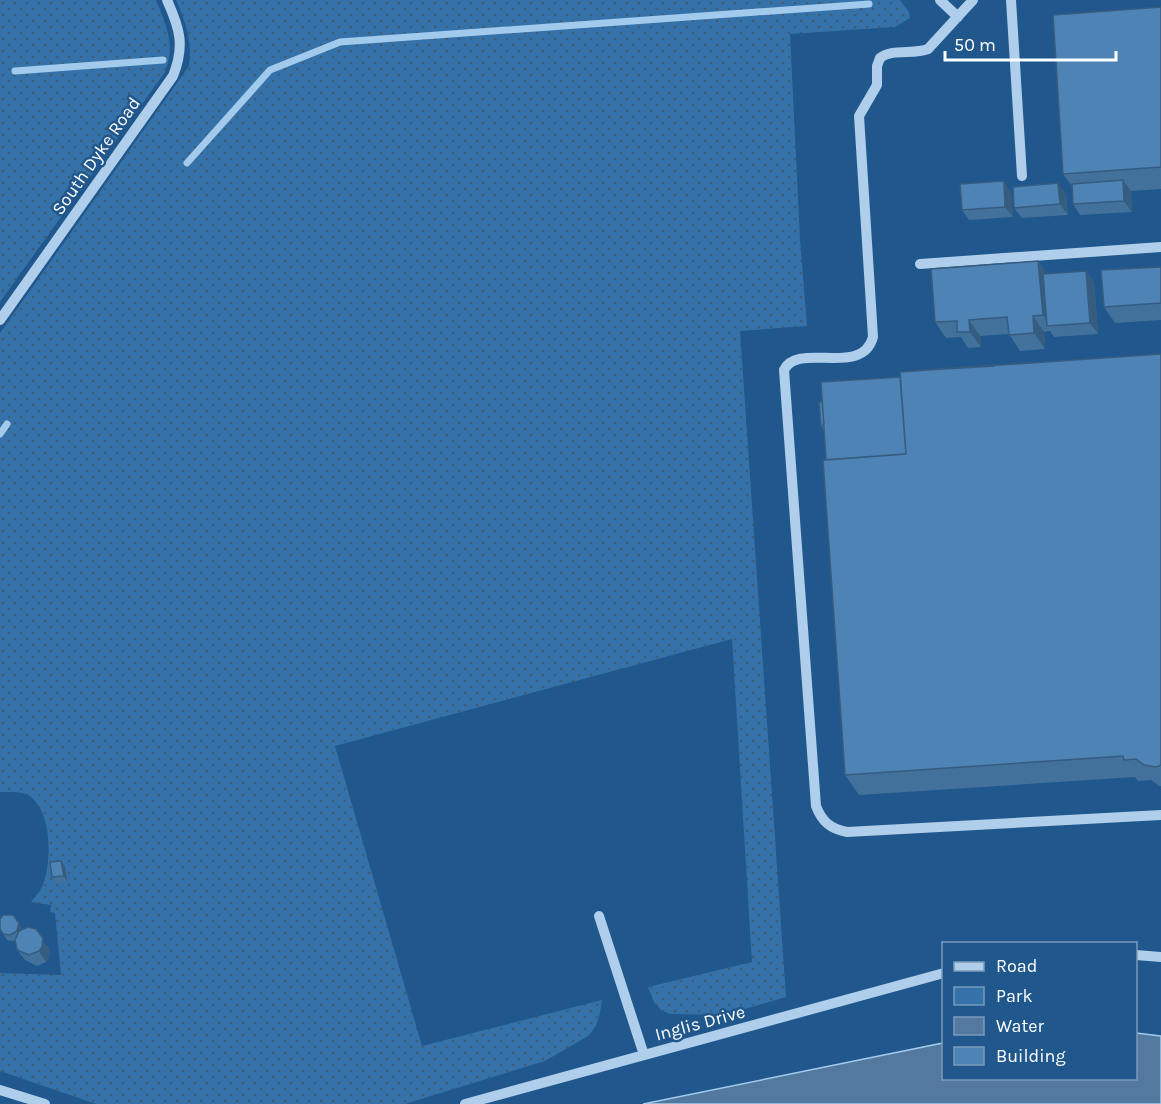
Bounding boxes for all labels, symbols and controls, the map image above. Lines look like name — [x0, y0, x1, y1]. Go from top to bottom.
scale bar — [945, 24, 1116, 62]
text: 50 m — [954, 34, 996, 56]
street label: South Dyke Road — [47, 93, 145, 219]
legend — [942, 942, 1137, 1080]
text: Road — [996, 955, 1037, 977]
text: Park — [996, 985, 1033, 1007]
street label: Inglis Drive — [653, 1000, 747, 1046]
text: Water — [996, 1015, 1044, 1037]
text: Building — [996, 1045, 1066, 1067]

